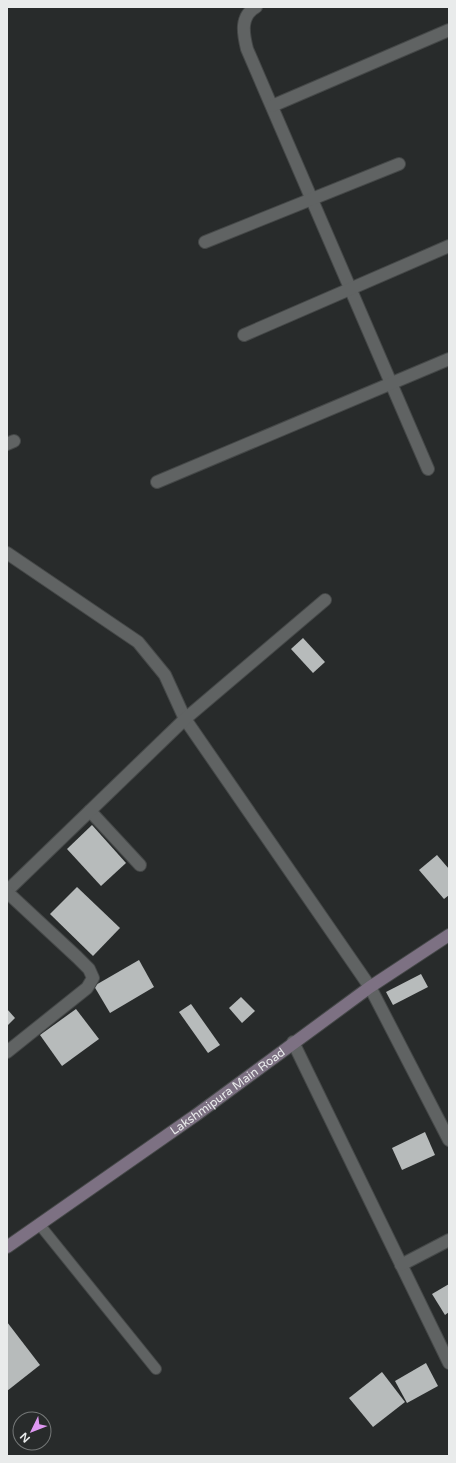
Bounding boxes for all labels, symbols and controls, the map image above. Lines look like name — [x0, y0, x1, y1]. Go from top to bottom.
street label: Lakshmipura Main Road — [168, 1045, 288, 1138]
north arrow — [12, 1411, 52, 1451]
text: N — [17, 1430, 33, 1445]

